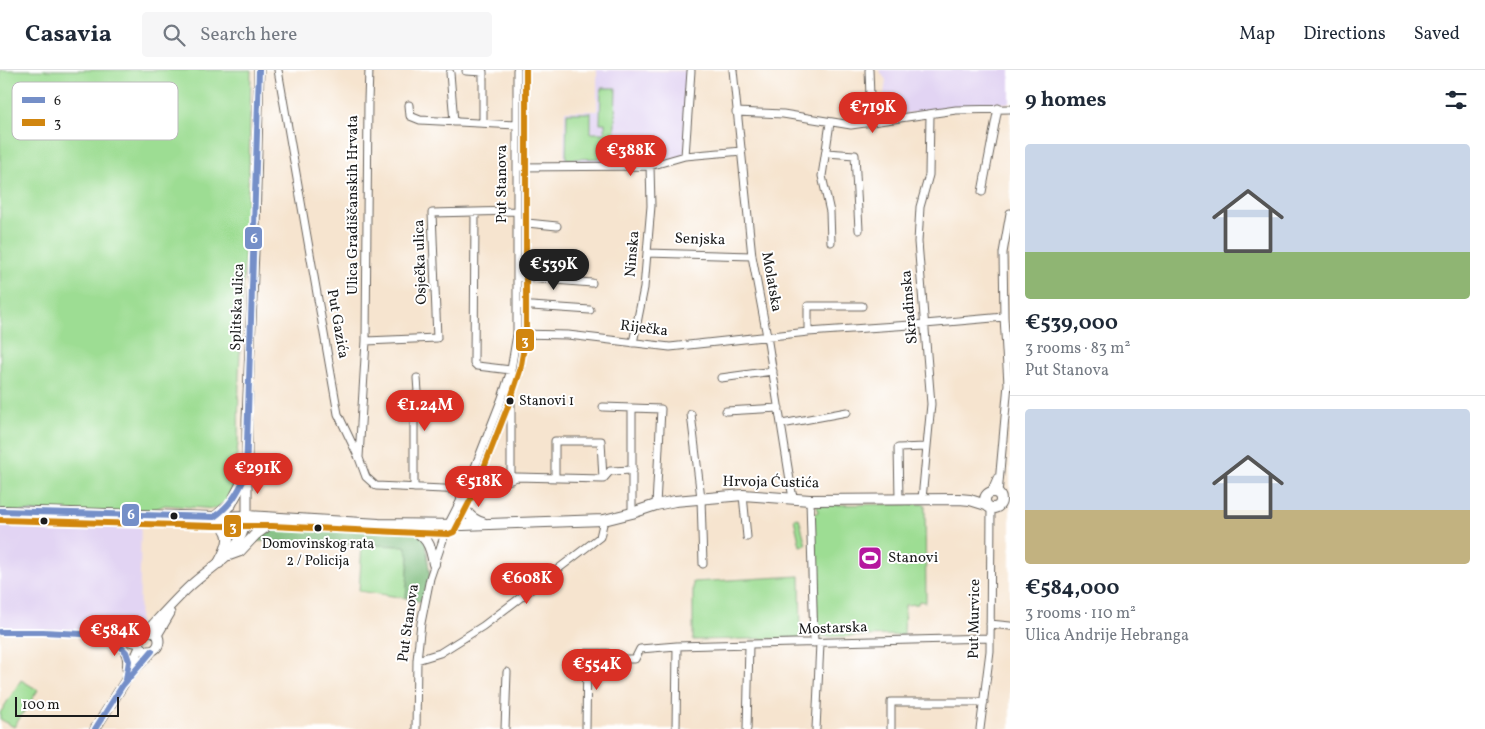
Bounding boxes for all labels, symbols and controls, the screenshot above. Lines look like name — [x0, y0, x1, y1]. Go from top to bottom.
search box — [142, 12, 492, 57]
text: Casavia — [25, 18, 112, 52]
icon: search — [160, 21, 188, 49]
text: Search here — [200, 22, 297, 48]
text: Map — [1239, 22, 1275, 47]
text: Directions — [1303, 22, 1386, 47]
text: Saved — [1414, 22, 1460, 47]
legend — [12, 82, 178, 140]
text: 9 homes — [1025, 86, 1106, 115]
icon: filters — [1442, 86, 1470, 114]
text: 6 — [54, 92, 61, 111]
pin: €719K — [838, 92, 908, 134]
text: €719K — [850, 97, 896, 119]
text: 3 — [54, 114, 61, 133]
street label: Ulica Gradiščanskih Hrvata — [343, 115, 364, 295]
pin: €388K — [596, 134, 666, 177]
text: €388K — [607, 140, 655, 162]
street label: Put Stanova — [492, 145, 513, 223]
icon: home — [1203, 176, 1293, 266]
street label: Osječka ulica — [409, 219, 433, 305]
line badge: 6 — [244, 226, 263, 250]
street label: Senjska — [674, 229, 726, 251]
text: 6 — [250, 230, 258, 249]
street label: Ninska — [621, 230, 645, 278]
pin: €539K — [519, 248, 589, 291]
street label: Molatska — [755, 250, 787, 314]
text: €539K — [530, 254, 578, 276]
street label: Splitska ulica — [226, 263, 250, 351]
street label: Skradinska — [896, 269, 924, 345]
street label: Put Gazića — [321, 288, 353, 360]
text: €539,000 — [1025, 309, 1118, 338]
street label: Riječka — [619, 316, 669, 342]
line badge: 3 — [515, 328, 535, 352]
text: 3 — [521, 332, 529, 351]
text: 3 rooms · 83 m² — [1025, 338, 1130, 360]
text: Put Stanova — [1025, 360, 1109, 382]
pin: €1.24M — [384, 390, 466, 432]
place label: Stanovi 1 — [519, 392, 574, 411]
text: €1.24M — [397, 395, 453, 417]
marker: Stanovi 1 — [505, 396, 515, 406]
icon: home — [1203, 442, 1293, 532]
pin: €291K — [223, 452, 293, 495]
text: €291K — [235, 458, 281, 480]
pin: €518K — [444, 466, 514, 508]
text: €518K — [456, 471, 502, 493]
street label: Hrvoja Ćustića — [722, 472, 820, 494]
line badge: 6 — [121, 503, 140, 527]
text: 6 — [127, 506, 135, 525]
unlabelled marker — [169, 511, 179, 521]
line badge: 3 — [223, 514, 242, 538]
unlabelled marker — [39, 516, 49, 526]
text: 3 — [229, 518, 237, 537]
marker: Domovinskog rata 2 / Policija — [313, 523, 323, 533]
place label: Domovinskog rata 2 / Policija — [262, 535, 374, 571]
sports icon: Stanovi — [857, 545, 883, 571]
place label: Stanovi — [888, 548, 938, 569]
pin: €608K — [492, 562, 562, 605]
text: €608K — [502, 568, 552, 590]
text: €584,000 — [1025, 574, 1120, 603]
street label: Put Murvice — [964, 579, 986, 659]
street label: Put Stanova — [393, 583, 425, 663]
text: 3 rooms · 110 m² — [1025, 603, 1136, 625]
pin: €584K — [80, 614, 150, 657]
street label: Mostarska — [798, 617, 868, 641]
text: €584K — [90, 620, 140, 642]
text: Ulica Andrije Hebranga — [1025, 625, 1189, 647]
pin: €554K — [562, 648, 632, 691]
text: €554K — [573, 654, 621, 676]
scale bar — [15, 694, 119, 717]
text: 100 m — [22, 696, 60, 715]

